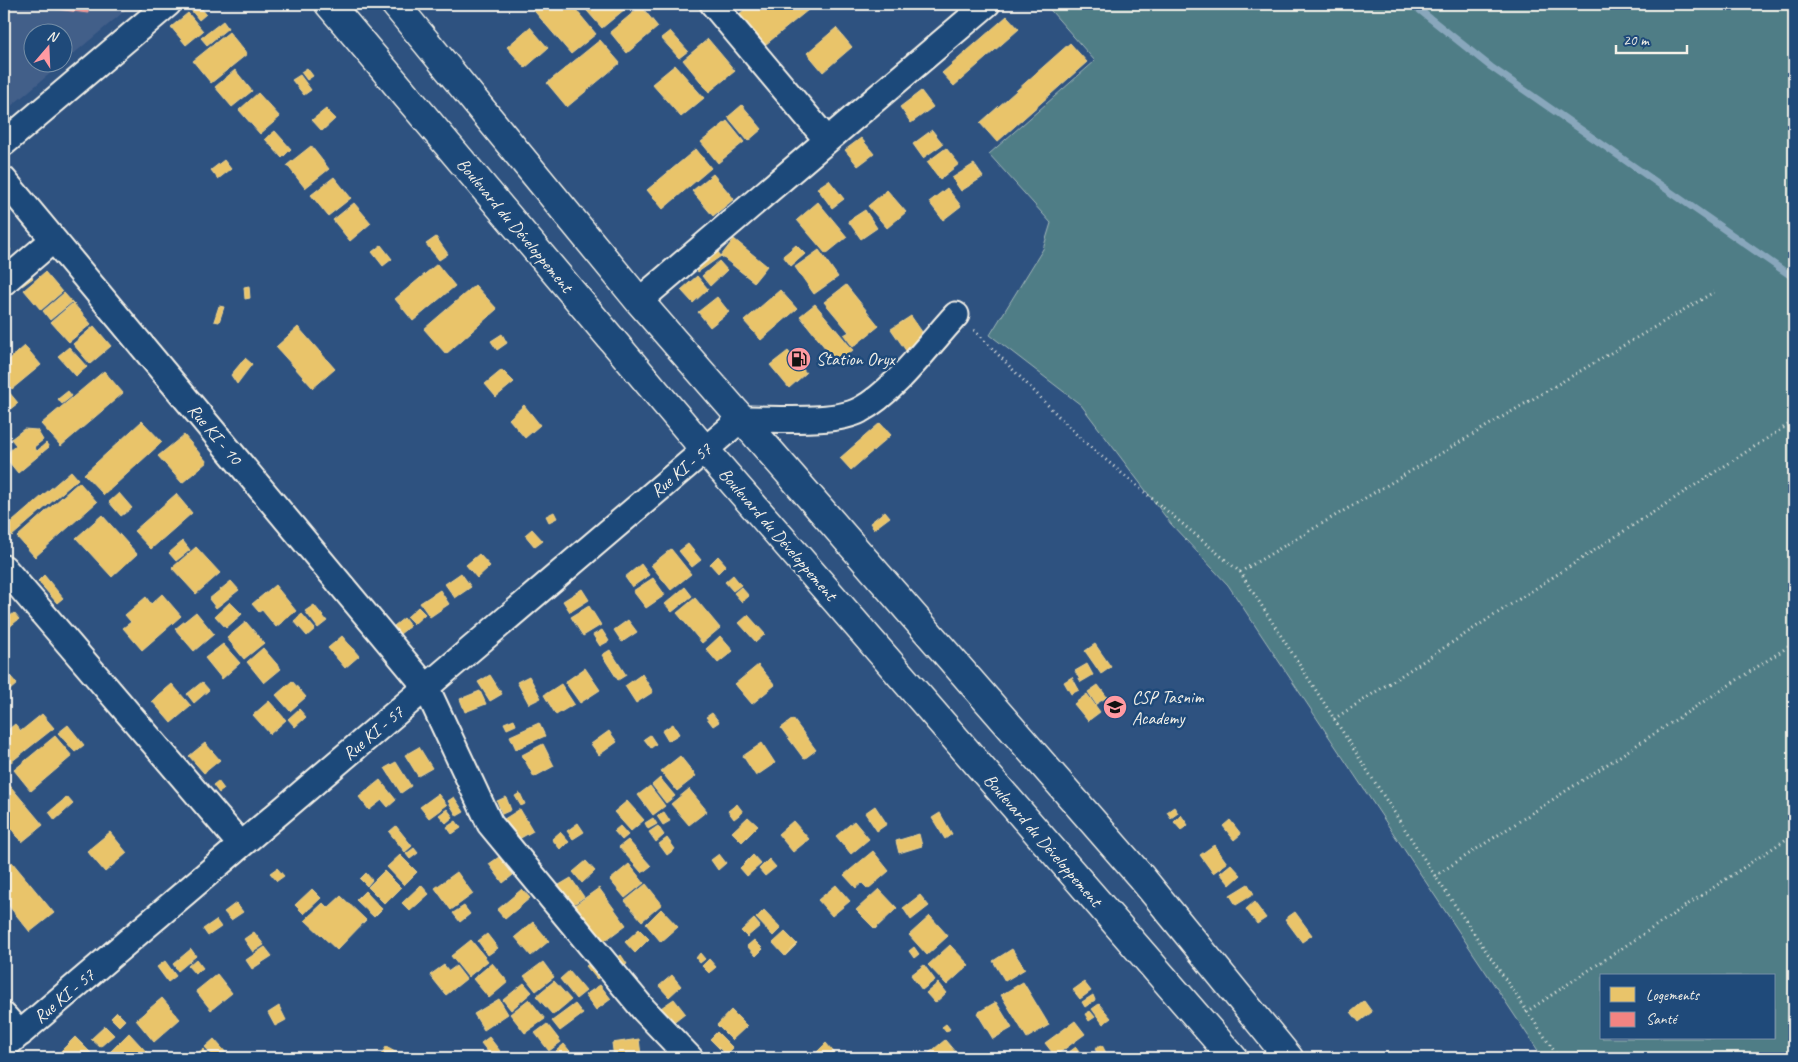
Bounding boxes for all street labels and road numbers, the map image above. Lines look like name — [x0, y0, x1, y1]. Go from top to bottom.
street label: Boulevard du Développement — [452, 153, 579, 298]
street label: Rue KI - 10 — [183, 399, 248, 470]
street label: Rue KI - 57 — [646, 438, 717, 502]
street label: Boulevard du Développement — [714, 463, 843, 607]
street label: Rue KI - 57 — [338, 701, 409, 765]
street label: Boulevard du Développement — [979, 769, 1108, 913]
street label: Rue KI - 57 — [29, 964, 100, 1028]

